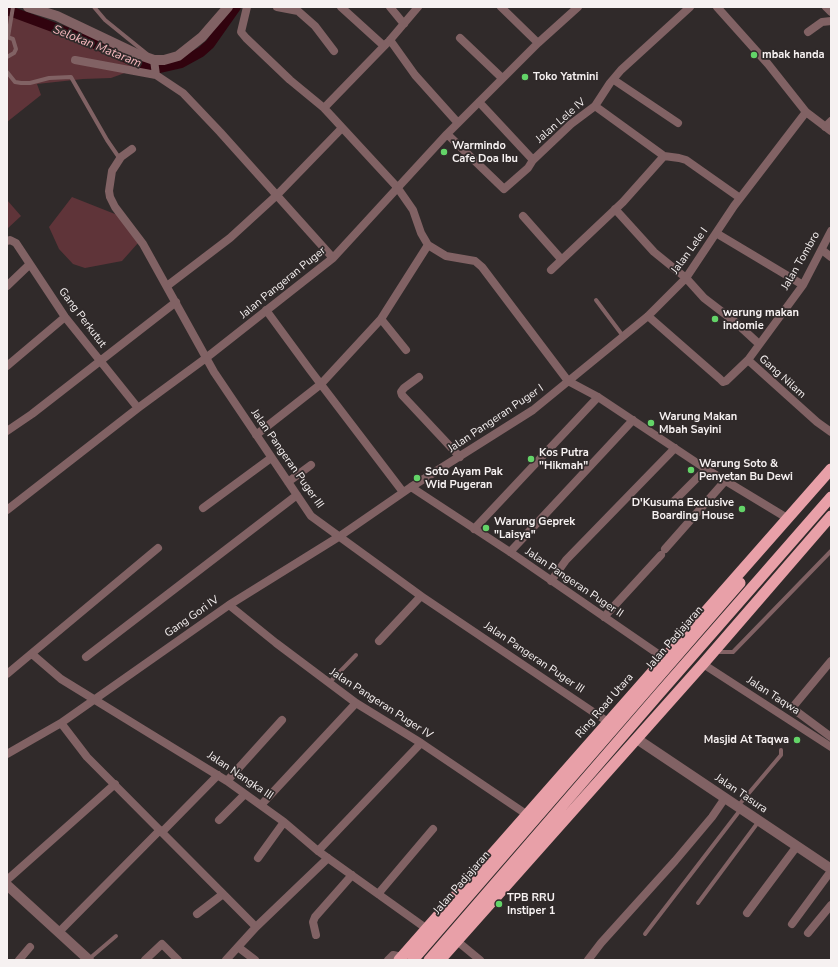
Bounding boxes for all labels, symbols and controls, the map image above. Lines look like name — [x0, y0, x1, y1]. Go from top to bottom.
water label: Selokan Mataram — [51, 23, 143, 71]
place label: mbak handa — [762, 48, 825, 62]
marker: mbak handa — [749, 50, 759, 60]
place label: Toko Yatmini — [533, 70, 598, 84]
marker: Toko Yatmini — [520, 72, 530, 82]
street label: Jalan Lele IV — [533, 96, 589, 146]
place label: Warmindo Cafe Doa Ibu — [452, 139, 518, 165]
marker: Warmindo Cafe Doa Ibu — [439, 147, 449, 157]
street label: Jalan Lele I — [669, 225, 711, 277]
street label: Jalan Tombro — [779, 229, 823, 293]
street label: Jalan Pangeran Puger — [237, 244, 329, 322]
street label: Gang Perkutut — [55, 286, 109, 350]
place label: warung makan indomie — [723, 306, 799, 332]
marker: warung makan indomie — [710, 314, 720, 324]
street label: Gang Nilam — [756, 353, 808, 401]
street label: Jalan Pangeran Puger I — [446, 382, 546, 456]
street label: Jalan Pangeran Puger III — [248, 407, 326, 511]
place label: Warung Makan Mbah Sayini — [659, 410, 737, 436]
marker: Warung Makan Mbah Sayini — [646, 418, 656, 428]
place label: Kos Putra "Hikmah" — [539, 446, 589, 472]
marker: Kos Putra "Hikmah" — [526, 454, 536, 464]
place label: Warung Soto & Penyetan Bu Dewi — [699, 457, 793, 483]
place label: Soto Ayam Pak Wid Pugeran — [425, 465, 503, 491]
marker: Warung Soto & Penyetan Bu Dewi — [686, 465, 696, 475]
marker: Soto Ayam Pak Wid Pugeran — [412, 473, 422, 483]
place label: D'Kusuma Exclusive Boarding House — [632, 496, 734, 522]
marker: D'Kusuma Exclusive Boarding House — [737, 504, 747, 514]
place label: Warung Geprek "Laisya" — [494, 515, 575, 541]
marker: Warung Geprek "Laisya" — [481, 523, 491, 533]
street label: Jalan Pangeran Puger II — [523, 545, 625, 621]
street label: Gang Gori IV — [162, 593, 222, 641]
street label: Jalan Padjajaran — [644, 604, 706, 672]
street label: Jalan Pangeran Puger III — [481, 620, 587, 696]
street label: Jalan Pangeran Puger IV — [327, 666, 435, 742]
street label: Ring Road Utara — [573, 671, 637, 741]
street label: Jalan Taqwa — [744, 674, 802, 718]
place label: Masjid At Taqwa — [704, 733, 789, 747]
marker: Masjid At Taqwa — [792, 735, 802, 745]
street label: Jalan Nangka III — [204, 749, 276, 803]
street label: Jalan Tasura — [712, 772, 770, 816]
street label: Jalan Padjajaran — [431, 849, 493, 917]
place label: TPB RRU Instiper 1 — [507, 891, 555, 917]
marker: TPB RRU Instiper 1 — [494, 899, 504, 909]

